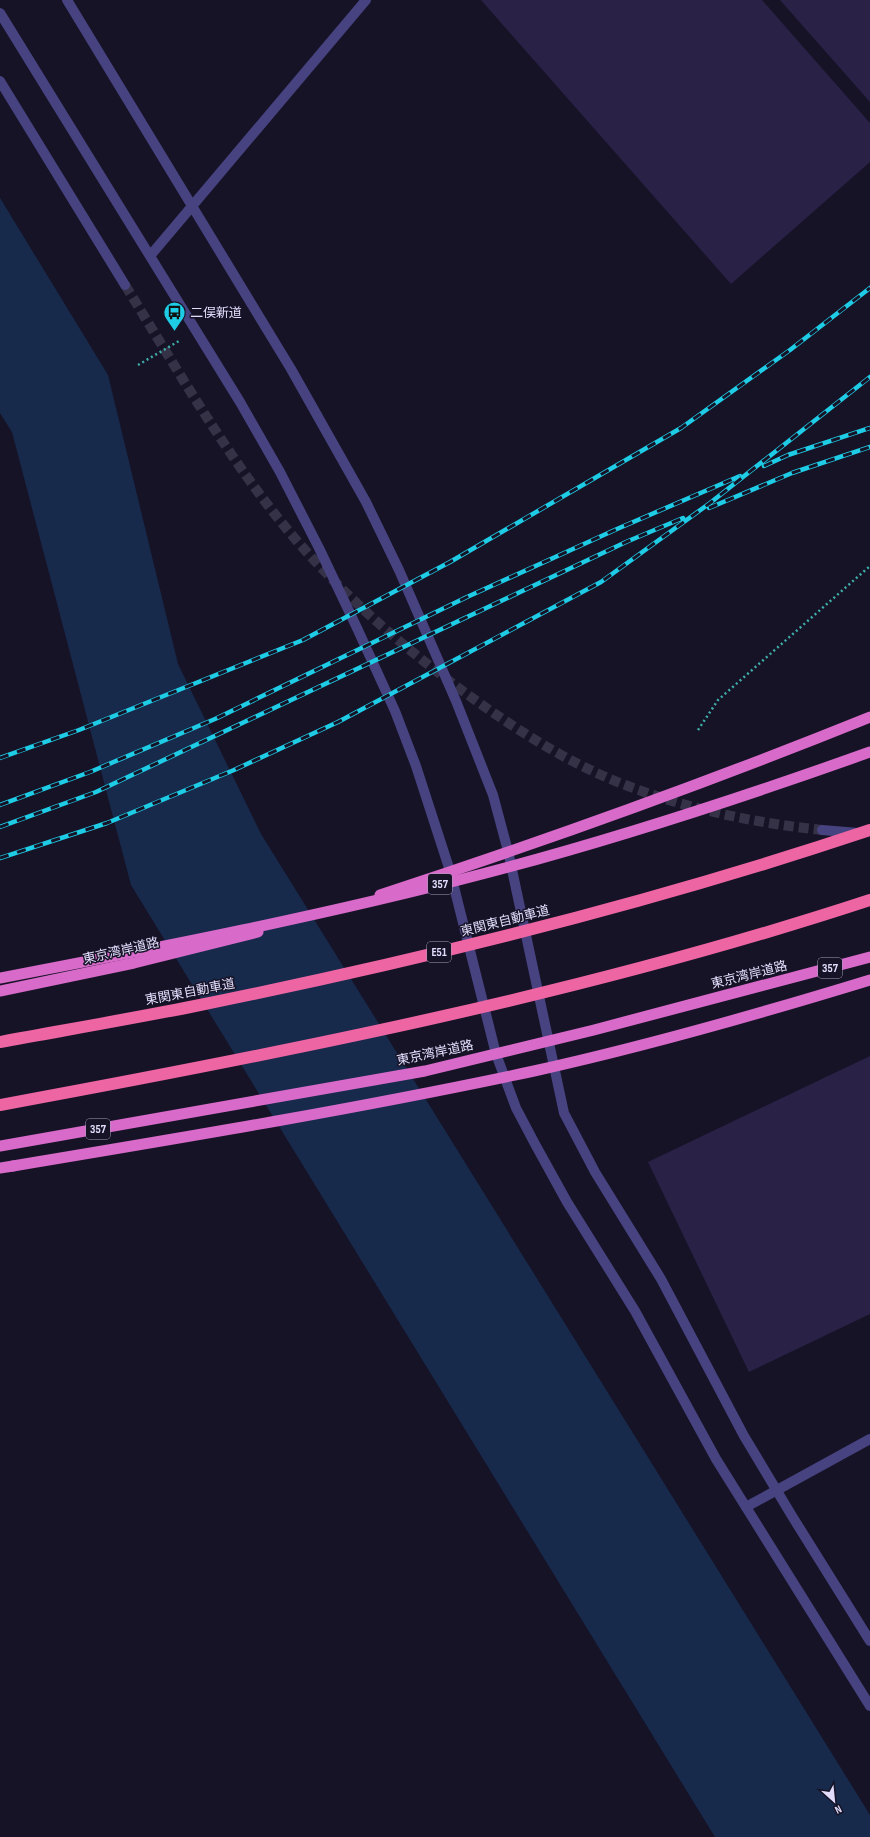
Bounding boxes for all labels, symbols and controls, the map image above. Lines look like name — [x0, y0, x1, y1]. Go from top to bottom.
bus stop icon: 二俣新道 — [161, 300, 187, 333]
place label: 二俣新道 — [190, 305, 242, 321]
road number: 357 — [428, 874, 452, 894]
street label: 東関東自動車道 — [459, 902, 551, 940]
street label: 東京湾岸道路 — [81, 934, 161, 968]
road number: E51 — [427, 942, 451, 962]
street label: 東京湾岸道路 — [709, 958, 789, 992]
road number: 357 — [818, 958, 842, 978]
street label: 東関東自動車道 — [144, 975, 236, 1009]
street label: 東京湾岸道路 — [395, 1037, 475, 1069]
road number: 357 — [86, 1119, 110, 1139]
north arrow — [814, 1781, 854, 1821]
text: N — [833, 1802, 844, 1817]

